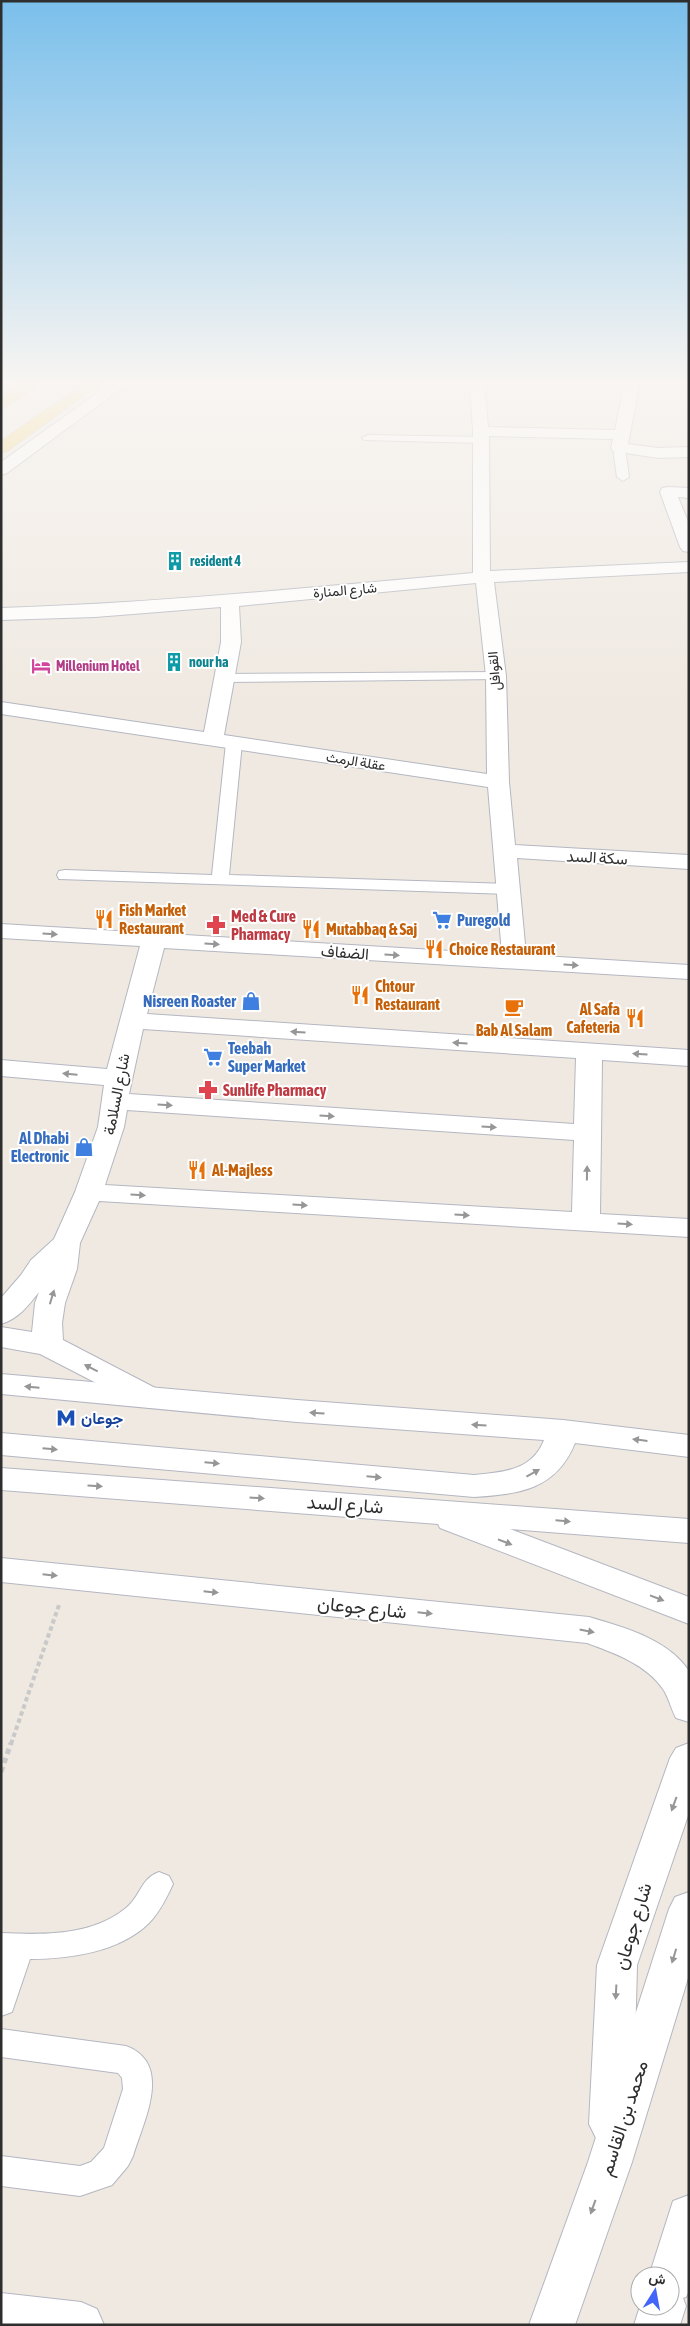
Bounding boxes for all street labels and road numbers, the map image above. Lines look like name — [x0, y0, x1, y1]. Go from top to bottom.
street label: شارع المنارة — [312, 579, 378, 604]
street label: القوافل — [484, 651, 505, 691]
street label: عقلة الرمث — [325, 748, 387, 775]
street label: سكة السد — [566, 846, 628, 868]
street label: الضفاف — [320, 941, 370, 963]
street label: شارع السلامة — [99, 1052, 136, 1137]
street label: شارع السد — [306, 1490, 384, 1520]
street label: شارع جوعان — [316, 1591, 408, 1625]
street label: شارع جوعان — [608, 1880, 658, 1973]
street label: محمد بن القاسم — [594, 2058, 654, 2179]

